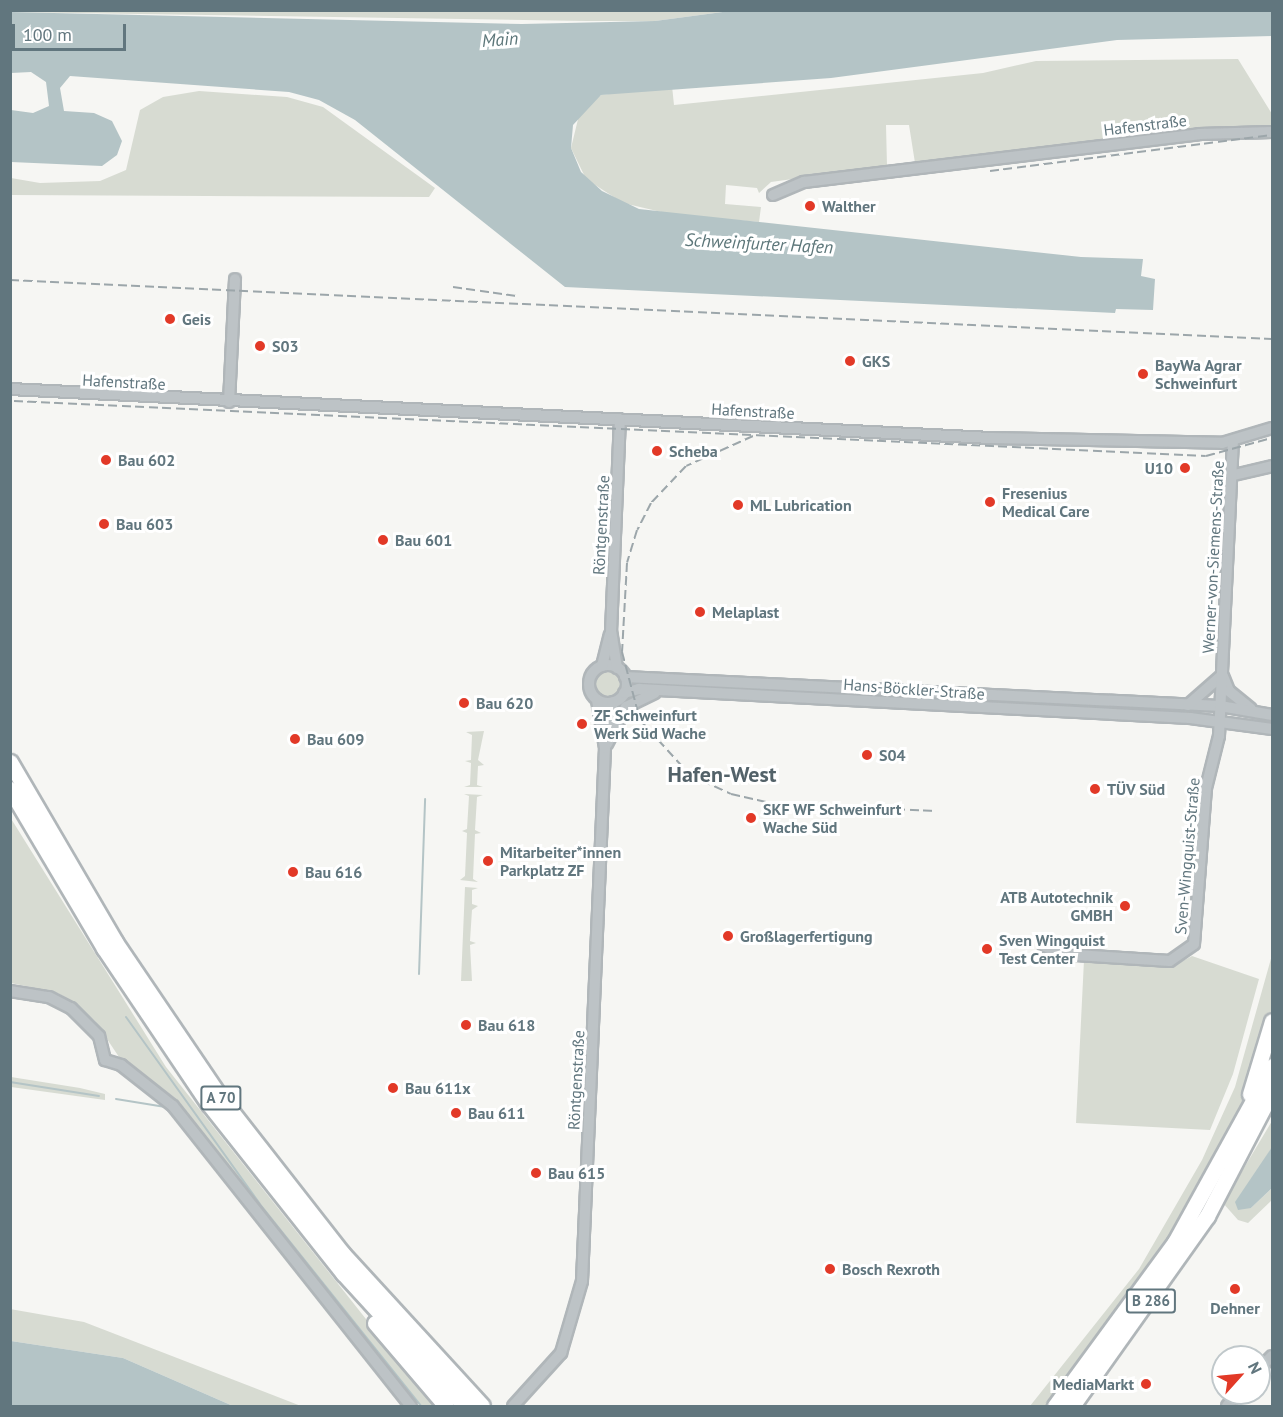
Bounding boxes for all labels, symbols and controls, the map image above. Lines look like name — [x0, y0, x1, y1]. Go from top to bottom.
scale bar — [15, 12, 129, 50]
text: 100 m — [23, 23, 72, 46]
water label: Main — [481, 28, 519, 52]
street label: Hafenstraße — [1102, 110, 1188, 140]
place label: Walther — [822, 196, 876, 216]
marker: Walther — [803, 199, 817, 213]
water label: Schweinfurter Hafen — [684, 229, 834, 259]
place label: Geis — [182, 309, 211, 329]
marker: Geis — [163, 312, 177, 326]
place label: S03 — [272, 336, 299, 356]
marker: S03 — [253, 339, 267, 353]
place label: GKS — [862, 351, 890, 371]
marker: GKS — [843, 354, 857, 368]
place label: BayWa Agrar Schweinfurt — [1155, 355, 1242, 393]
marker: BayWa Agrar Schweinfurt — [1136, 367, 1150, 381]
street label: Hafenstraße — [82, 370, 166, 394]
street label: Hafenstraße — [711, 399, 795, 423]
place label: Scheba — [669, 441, 718, 461]
marker: Scheba — [650, 444, 664, 458]
place label: Bau 602 — [118, 450, 175, 470]
marker: Bau 602 — [99, 453, 113, 467]
place label: U10 — [1145, 458, 1173, 478]
street label: Werner-von-Siemens-Straße — [1198, 460, 1228, 654]
marker: U10 — [1178, 461, 1192, 475]
street label: Röntgenstraße — [589, 475, 613, 575]
place label: Fresenius Medical Care — [1002, 483, 1090, 521]
place label: ML Lubrication — [750, 495, 852, 515]
marker: Fresenius Medical Care — [983, 495, 997, 509]
marker: ML Lubrication — [731, 498, 745, 512]
place label: Bau 603 — [116, 514, 173, 534]
marker: Bau 603 — [97, 517, 111, 531]
place label: Bau 601 — [395, 530, 452, 550]
marker: Bau 601 — [376, 533, 390, 547]
place label: Melaplast — [712, 602, 779, 622]
marker: Melaplast — [693, 605, 707, 619]
street label: Hans-Böckler-Straße — [843, 674, 985, 704]
place label: Bau 620 — [476, 693, 533, 713]
marker: Bau 620 — [457, 696, 471, 710]
place label: ZF Schweinfurt Werk Süd Wache — [594, 705, 707, 743]
marker: ZF Schweinfurt Werk Süd Wache — [575, 717, 589, 731]
place label: Bau 609 — [307, 729, 364, 749]
marker: Bau 609 — [288, 732, 302, 746]
place label: S04 — [879, 745, 906, 765]
marker: S04 — [860, 748, 874, 762]
district label: Hafen-West — [668, 762, 776, 788]
street label: Sven-Wingquist-Straße — [1171, 777, 1203, 935]
place label: TÜV Süd — [1107, 779, 1166, 799]
marker: TÜV Süd — [1088, 782, 1102, 796]
place label: SKF WF Schweinfurt Wache Süd — [763, 799, 902, 837]
marker: SKF WF Schweinfurt Wache Süd — [744, 811, 758, 825]
place label: Mitarbeiter*innen Parkplatz ZF — [500, 842, 621, 880]
marker: Mitarbeiter*innen Parkplatz ZF — [481, 854, 495, 868]
place label: Bau 616 — [305, 862, 362, 882]
marker: Bau 616 — [286, 865, 300, 879]
place label: ATB Autotechnik GMBH — [1000, 887, 1113, 925]
marker: ATB Autotechnik GMBH — [1118, 899, 1132, 913]
place label: Großlagerfertigung — [740, 926, 873, 946]
marker: Großlagerfertigung — [721, 929, 735, 943]
place label: Sven Wingquist Test Center — [999, 930, 1105, 968]
marker: Sven Wingquist Test Center — [980, 942, 994, 956]
place label: Bau 618 — [478, 1015, 535, 1035]
marker: Bau 618 — [459, 1018, 473, 1032]
street label: Röntgenstraße — [564, 1030, 588, 1130]
place label: Bau 611x — [405, 1078, 471, 1098]
marker: Bau 611x — [386, 1081, 400, 1095]
road number: A 70 — [200, 1086, 242, 1110]
place label: Bau 611 — [468, 1103, 525, 1123]
marker: Bau 611 — [449, 1106, 463, 1120]
place label: Bau 615 — [548, 1163, 605, 1183]
marker: Bau 615 — [529, 1166, 543, 1180]
place label: Bosch Rexroth — [842, 1259, 940, 1279]
marker: Bosch Rexroth — [823, 1262, 837, 1276]
marker: Dehner — [1228, 1282, 1242, 1296]
road number: B 286 — [1126, 1289, 1176, 1313]
place label: Dehner — [1210, 1298, 1260, 1318]
north arrow — [1211, 1345, 1271, 1405]
text: N — [1244, 1359, 1267, 1377]
place label: MediaMarkt — [1052, 1374, 1134, 1394]
marker: MediaMarkt — [1139, 1377, 1153, 1391]

